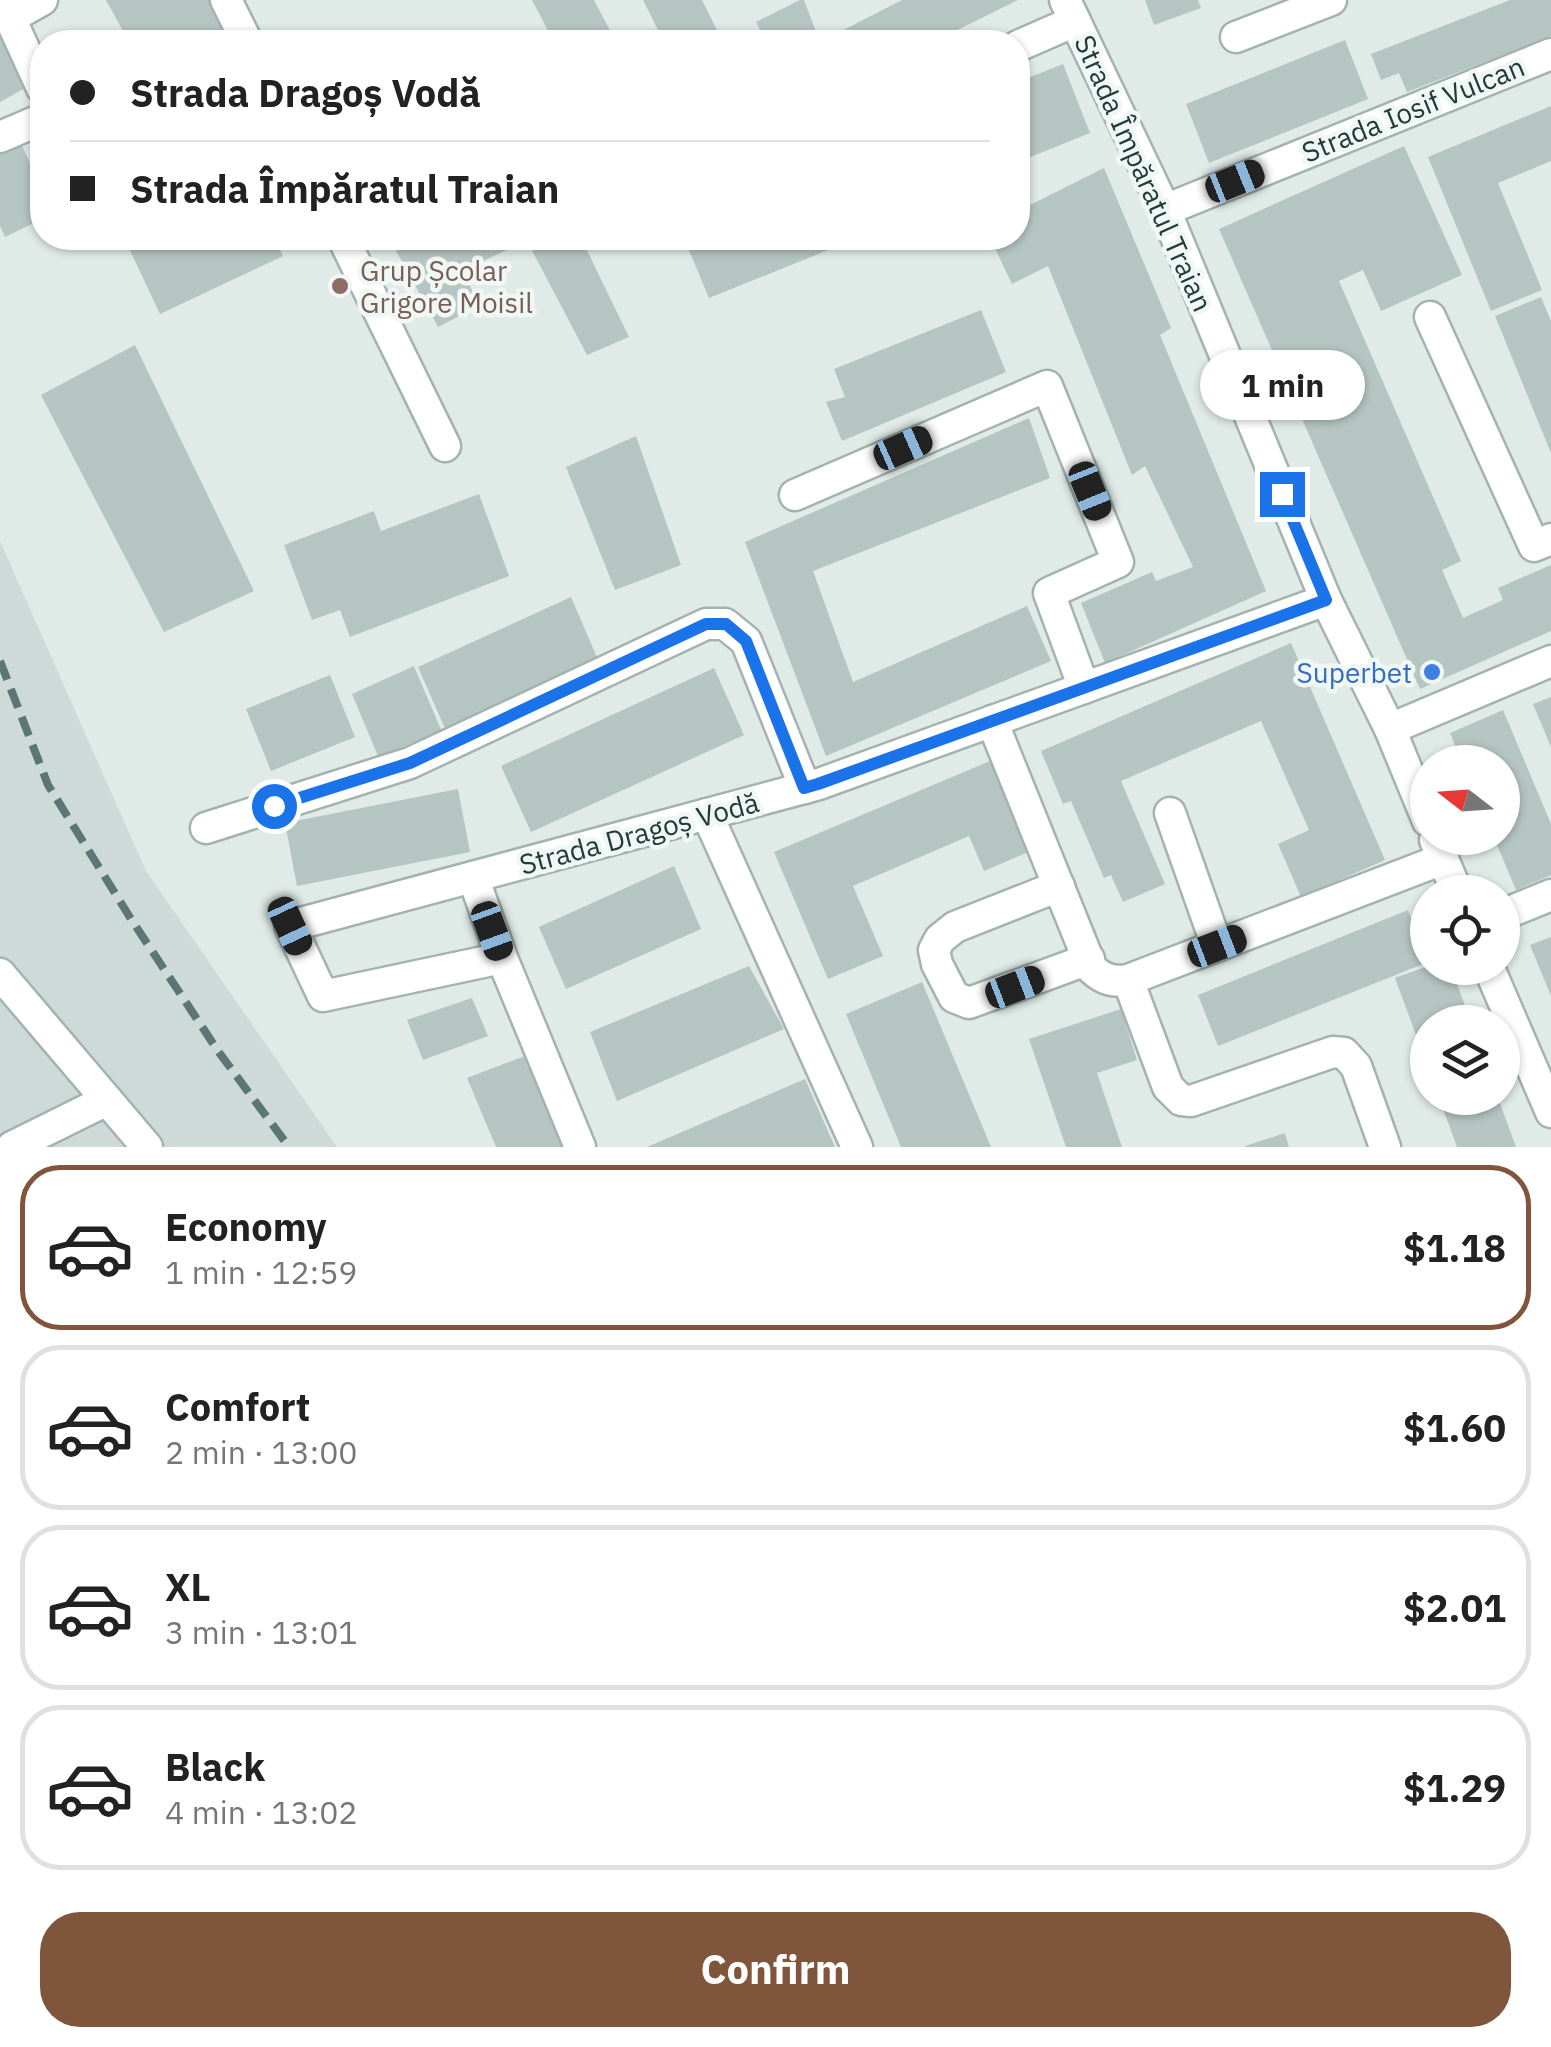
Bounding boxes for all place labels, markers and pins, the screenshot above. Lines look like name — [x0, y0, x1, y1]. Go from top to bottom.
place label: Grup Școlar Grigore Moisil — [360, 252, 533, 321]
marker: Grup Școlar Grigore Moisil — [329, 275, 351, 297]
place label: Superbet — [1296, 654, 1412, 691]
marker: Superbet — [1421, 661, 1443, 683]

